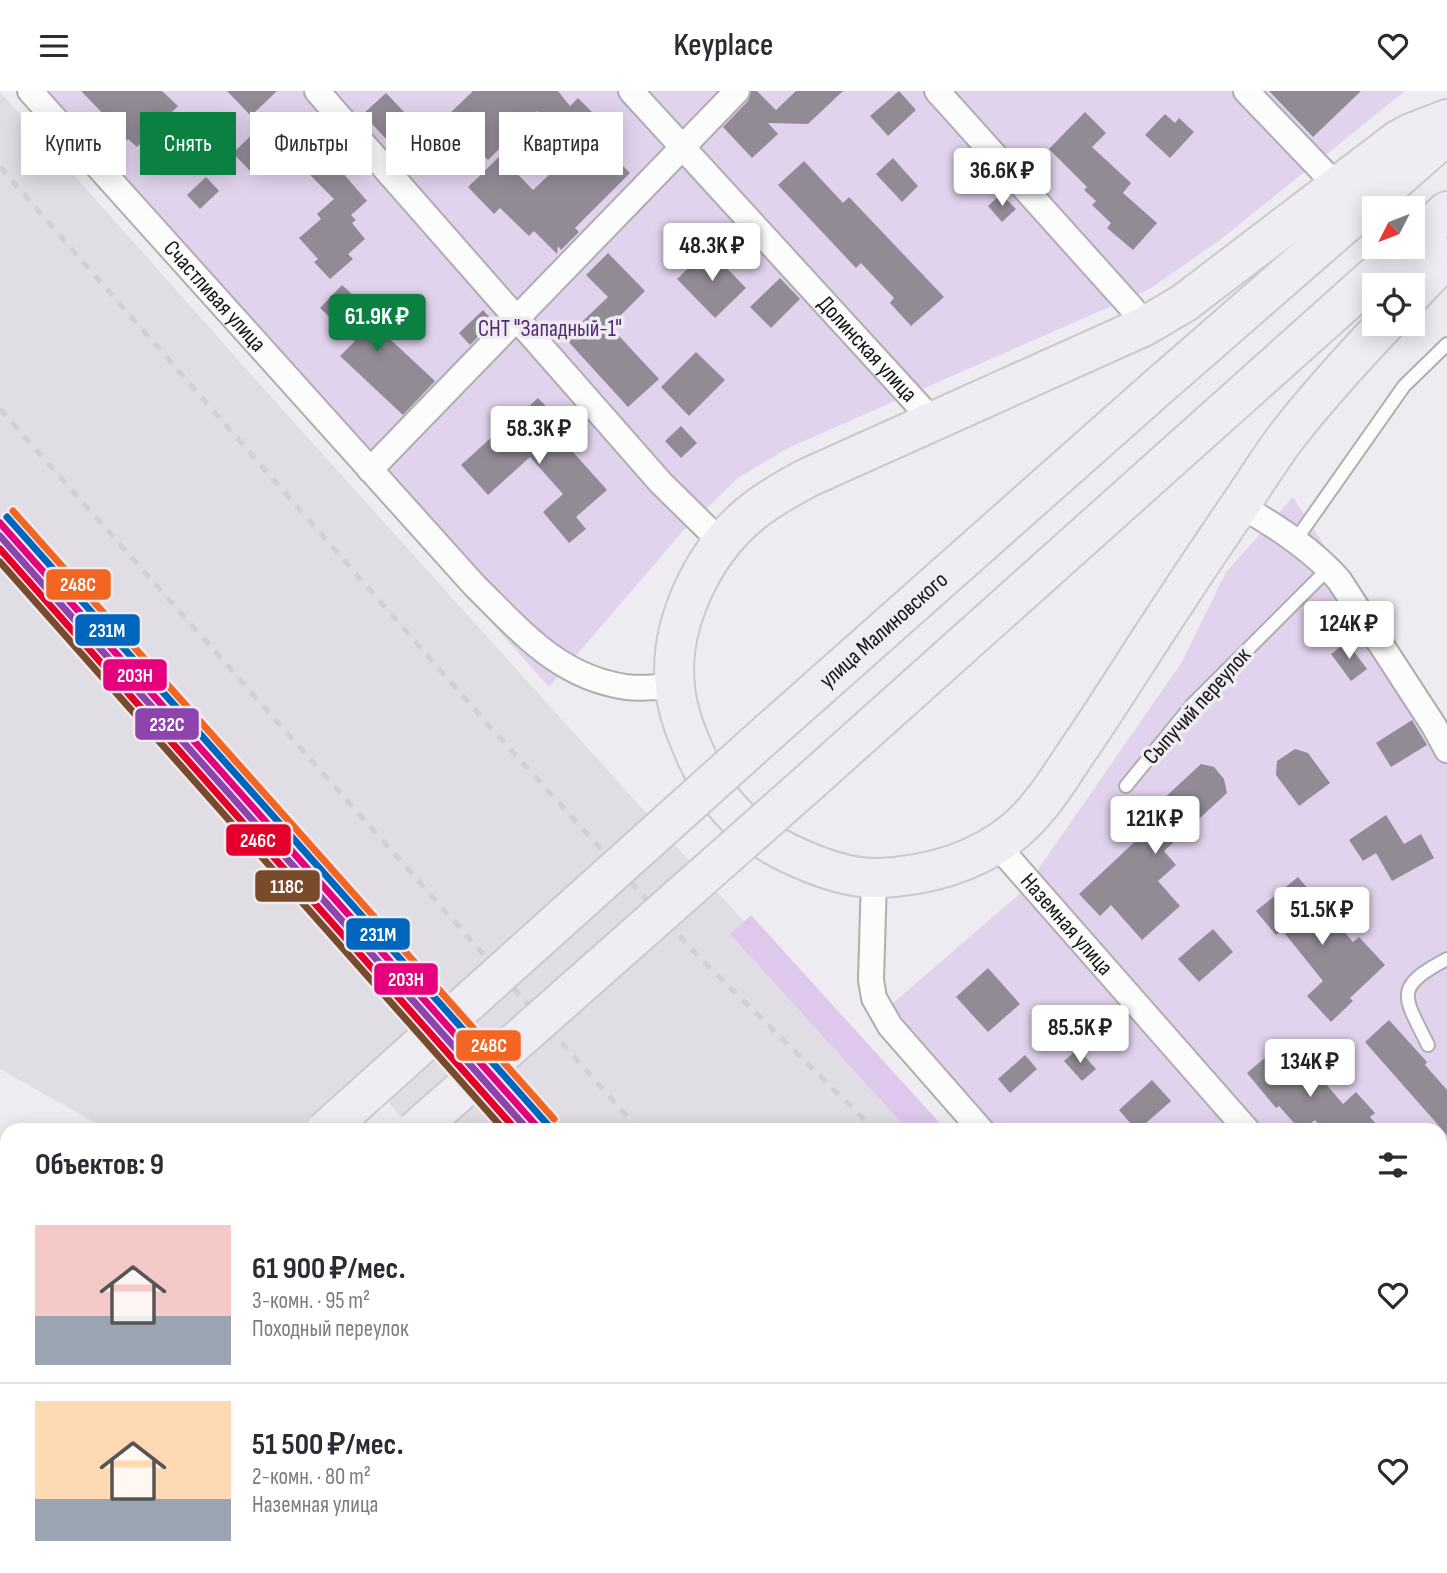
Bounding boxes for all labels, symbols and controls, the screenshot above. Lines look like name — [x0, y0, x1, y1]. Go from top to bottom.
text: Keyplace — [674, 26, 773, 65]
icon: menu — [35, 27, 73, 65]
icon: heart — [1374, 27, 1412, 65]
chip: Купить — [21, 112, 126, 175]
chip: Снять — [140, 112, 236, 175]
chip: Фильтры — [250, 112, 372, 175]
chip: Новое — [386, 112, 485, 175]
chip: Квартира — [499, 112, 623, 175]
pin: 36.6K ₽ — [937, 149, 1067, 208]
text: 36.6K ₽ — [970, 157, 1034, 185]
north arrow — [1362, 196, 1424, 259]
map controls — [1362, 196, 1425, 336]
pin: 48.3K ₽ — [647, 223, 777, 283]
text: 48.3K ₽ — [679, 232, 745, 260]
street label: Счастливая улица — [157, 235, 272, 358]
button: locate — [1362, 273, 1425, 336]
street label: Долинская улица — [812, 290, 923, 408]
pin: 61.9K ₽ — [312, 295, 442, 354]
text: 61.9K ₽ — [345, 303, 409, 331]
park label: СНТ "Западный-1" — [478, 315, 622, 343]
pin: 58.3K ₽ — [474, 407, 604, 466]
text: 58.3K ₽ — [507, 415, 571, 443]
street label: улица Малиновского — [814, 566, 954, 694]
line badge: 248С — [45, 568, 112, 601]
text: 248С — [60, 574, 96, 597]
pin: 124K ₽ — [1292, 601, 1406, 661]
text: 124K ₽ — [1320, 610, 1378, 638]
line badge: 231М — [74, 613, 141, 647]
text: 231М — [89, 620, 125, 643]
street label: Сыпучий переулок — [1137, 642, 1257, 770]
line badge: 203Н — [102, 658, 168, 692]
text: 203Н — [117, 665, 153, 688]
line badge: 232C — [134, 707, 200, 741]
text: 232C — [150, 714, 185, 737]
pin: 121K ₽ — [1098, 797, 1212, 856]
text: 121K ₽ — [1127, 805, 1183, 833]
line badge: 246С — [225, 823, 292, 857]
text: 246С — [240, 830, 276, 853]
street label: Наземная улица — [1014, 868, 1119, 981]
line badge: 118С — [254, 869, 321, 903]
text: 118С — [270, 876, 304, 899]
pin: 51.5K ₽ — [1257, 887, 1387, 947]
text: 51.5K ₽ — [1290, 896, 1354, 924]
line badge: 231М — [345, 917, 411, 951]
text: 231М — [360, 924, 396, 947]
line badge: 203Н — [373, 962, 439, 996]
text: 203Н — [388, 969, 424, 992]
pin: 85.5K ₽ — [1015, 1005, 1145, 1065]
text: 85.5K ₽ — [1048, 1014, 1112, 1042]
line badge: 248С — [455, 1029, 522, 1062]
text: 248С — [471, 1035, 507, 1058]
pin: 134K ₽ — [1253, 1039, 1367, 1099]
text: 134K ₽ — [1281, 1048, 1339, 1076]
icon: filters — [1374, 1146, 1412, 1184]
text: Объектов: 9 — [35, 1147, 164, 1183]
text: 61 900 ₽/мес. — [252, 1251, 406, 1287]
icon: home — [91, 1253, 175, 1337]
icon: heart — [1374, 1276, 1412, 1314]
text: 3-комн. · 95 m² — [252, 1287, 370, 1315]
text: Походный переулок — [252, 1315, 409, 1343]
text: 51 500 ₽/мес. — [252, 1427, 404, 1463]
icon: home — [91, 1429, 175, 1513]
icon: heart — [1374, 1452, 1412, 1490]
text: 2-комн. · 80 m² — [252, 1463, 371, 1491]
text: Наземная улица — [252, 1491, 378, 1519]

